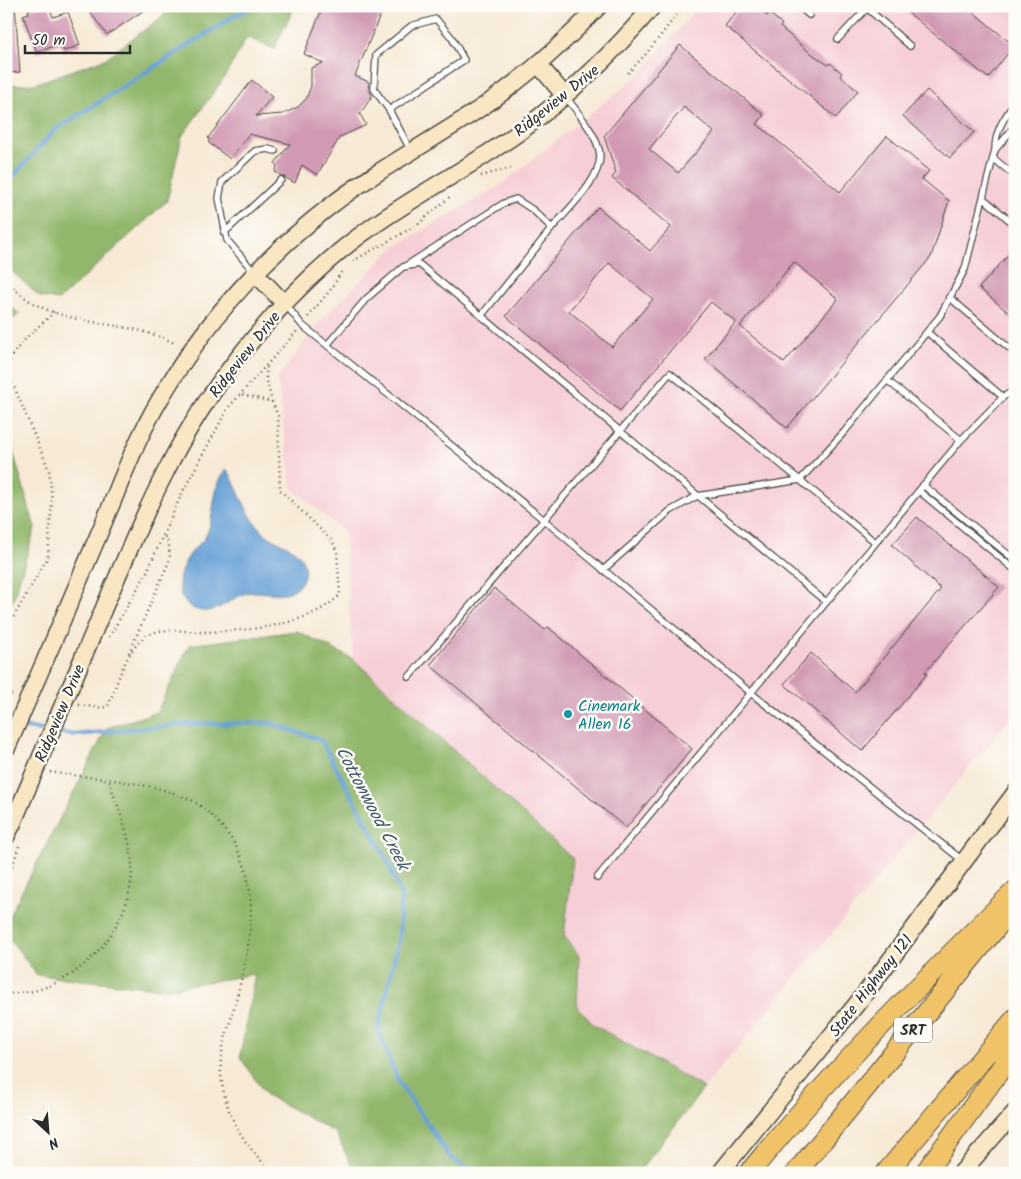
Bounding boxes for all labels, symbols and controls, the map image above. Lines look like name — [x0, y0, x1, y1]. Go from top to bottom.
scale bar — [25, 22, 130, 54]
text: 50 m — [32, 29, 66, 53]
street label: Ridgeview Drive — [509, 59, 605, 144]
street label: Ridgeview Drive — [203, 306, 287, 404]
street label: Ridgeview Drive — [29, 661, 92, 766]
place label: Cinemark Allen 16 — [578, 694, 641, 737]
marker: Cinemark Allen 16 — [562, 708, 574, 720]
water label: Cottonwood Creek — [327, 742, 418, 878]
street label: State Highway 121 — [823, 929, 919, 1043]
road number: SRT — [894, 1018, 932, 1042]
north arrow — [22, 1106, 72, 1156]
text: N — [44, 1131, 62, 1155]

